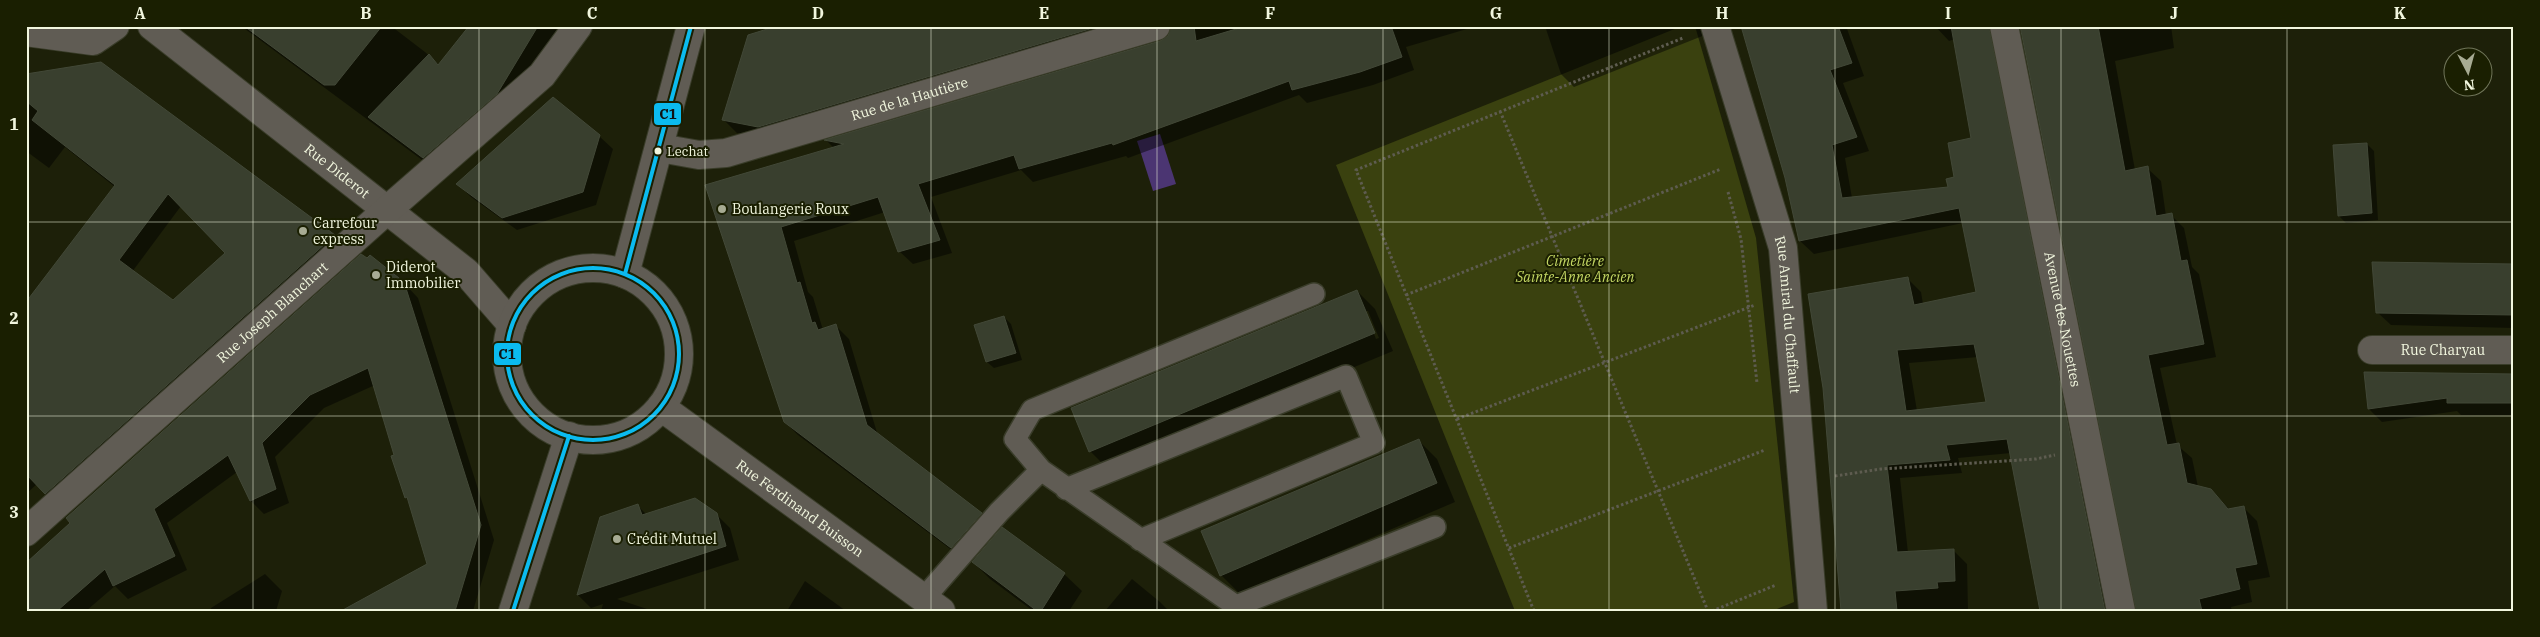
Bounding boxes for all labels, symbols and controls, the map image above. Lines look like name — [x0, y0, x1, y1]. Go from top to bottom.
text: A — [134, 3, 146, 23]
text: B — [360, 3, 372, 23]
text: C — [587, 3, 597, 23]
text: D — [812, 3, 824, 23]
text: E — [1039, 3, 1049, 23]
text: F — [1265, 3, 1275, 23]
text: G — [1490, 3, 1502, 23]
text: H — [1716, 3, 1729, 23]
text: I — [1945, 3, 1951, 23]
text: J — [2170, 3, 2178, 23]
text: K — [2394, 3, 2407, 23]
north arrow — [2442, 48, 2492, 98]
street label: Rue de la Hautière — [849, 73, 970, 125]
text: N — [2463, 75, 2476, 94]
line badge: C1 — [653, 102, 682, 126]
text: C1 — [659, 105, 677, 123]
text: 1 — [9, 114, 19, 134]
street label: Rue Diderot — [301, 140, 373, 202]
place label: Lechat — [667, 143, 708, 160]
marker: Lechat — [653, 146, 663, 156]
place label: Boulangerie Roux — [732, 200, 849, 218]
marker: Boulangerie Roux — [716, 203, 728, 215]
place label: Carrefour express — [313, 214, 378, 248]
marker: Carrefour express — [297, 225, 309, 237]
street label: Rue Amiral du Chaffault — [1771, 234, 1804, 394]
street label: Avenue des Nouettes — [2040, 250, 2085, 389]
park label: Cimetière Sainte-Anne Ancien — [1515, 252, 1634, 286]
street label: Rue Joseph Blanchart — [213, 258, 332, 367]
place label: Diderot Immobilier — [386, 258, 461, 292]
marker: Diderot Immobilier — [370, 269, 382, 281]
text: 2 — [9, 308, 19, 328]
street label: Rue Charyau — [2401, 341, 2486, 359]
line badge: C1 — [493, 342, 522, 366]
text: C1 — [498, 345, 516, 363]
street label: Rue Ferdinand Buisson — [733, 456, 868, 561]
text: 3 — [9, 502, 19, 522]
place label: Crédit Mutuel — [627, 530, 717, 548]
marker: Crédit Mutuel — [611, 533, 623, 545]

